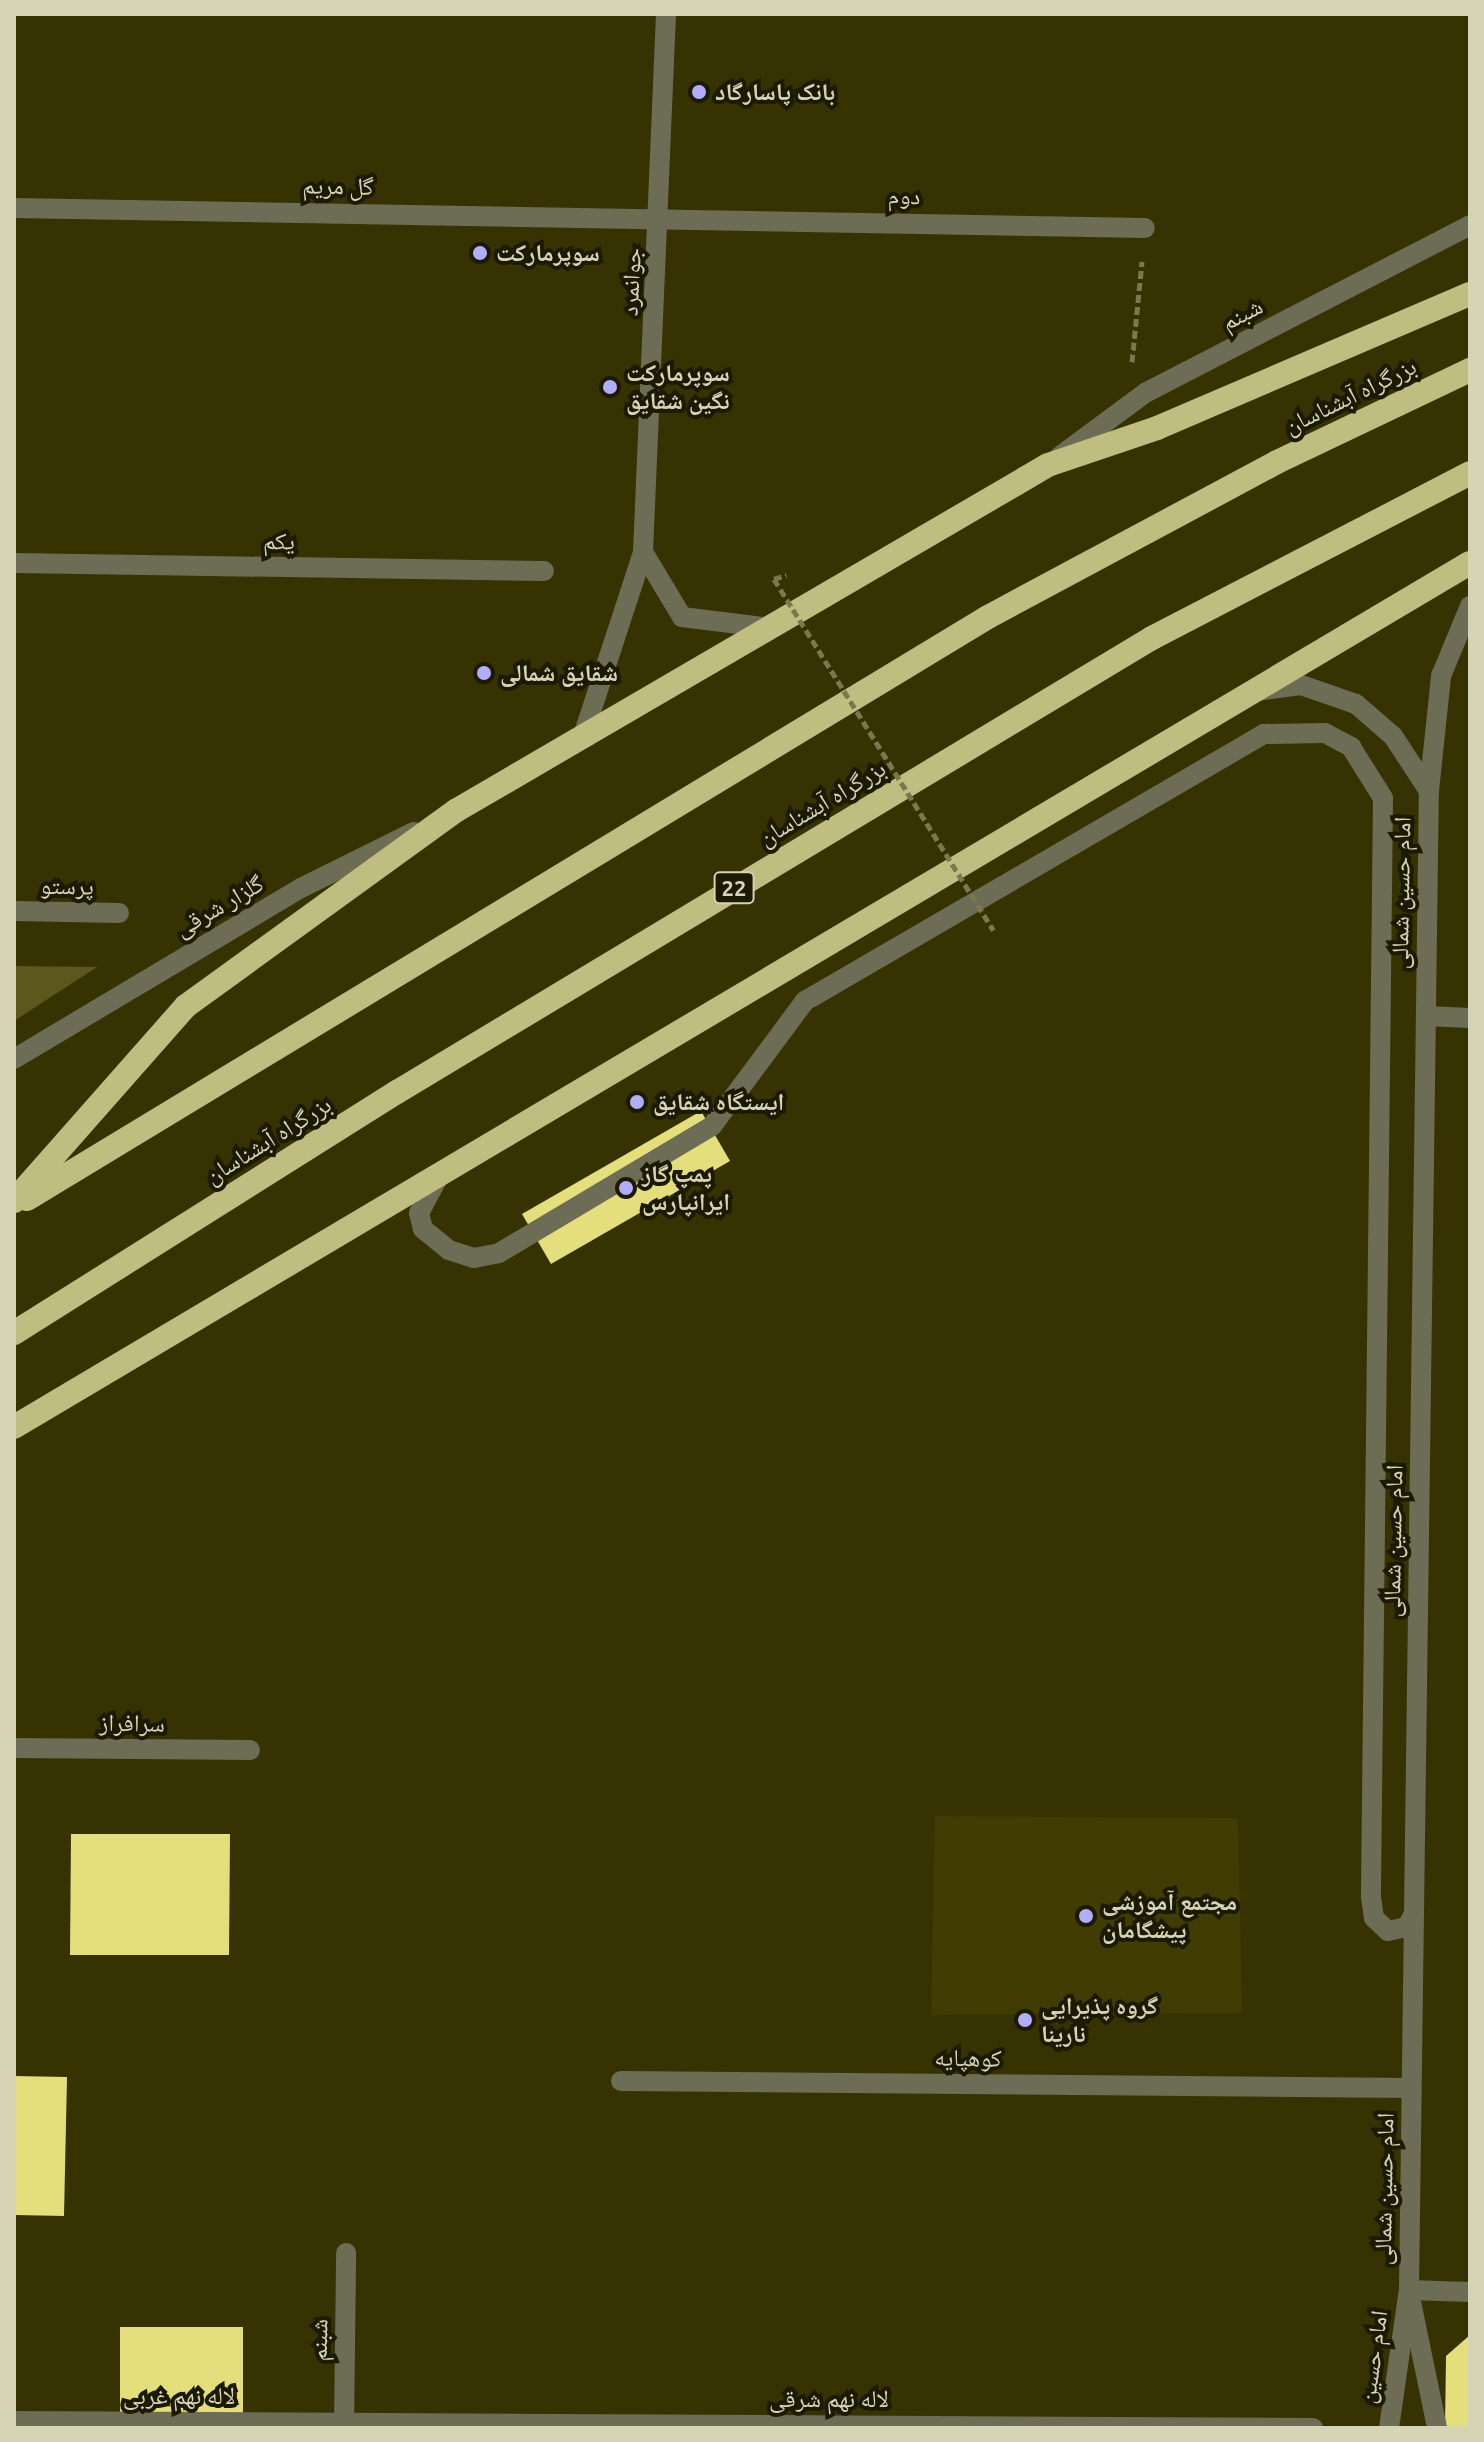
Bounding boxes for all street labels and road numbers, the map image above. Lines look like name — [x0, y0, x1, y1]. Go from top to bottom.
street label: گل مریم — [302, 171, 374, 201]
street label: دوم — [887, 181, 921, 211]
street label: جوانمرد — [615, 247, 647, 317]
street label: شبنم — [1217, 292, 1267, 336]
street label: بزرگراه آبشناسان — [1279, 352, 1421, 440]
street label: یکم — [263, 526, 295, 556]
street label: بزرگراه آبشناسان — [753, 754, 891, 852]
street label: امام حسین شمالی — [1385, 816, 1417, 970]
street label: گلزار شرقی — [169, 869, 269, 943]
road number: 22 — [712, 870, 756, 906]
street label: پرستو — [40, 871, 94, 901]
street label: بزرگراه آبشناسان — [200, 1090, 336, 1190]
street label: امام حسین شمالی — [1377, 1464, 1409, 1618]
street label: سرافراز — [99, 1708, 165, 1738]
street label: کوهپایه — [934, 2043, 1002, 2073]
street label: امام حسین شمالی — [1368, 2112, 1400, 2266]
street label: امام حسین — [1352, 2309, 1394, 2405]
street label: شبنم — [304, 2319, 334, 2361]
street label: لاله نهم غربی — [123, 2382, 235, 2410]
street label: لاله نهم شرقی — [769, 2385, 889, 2413]

